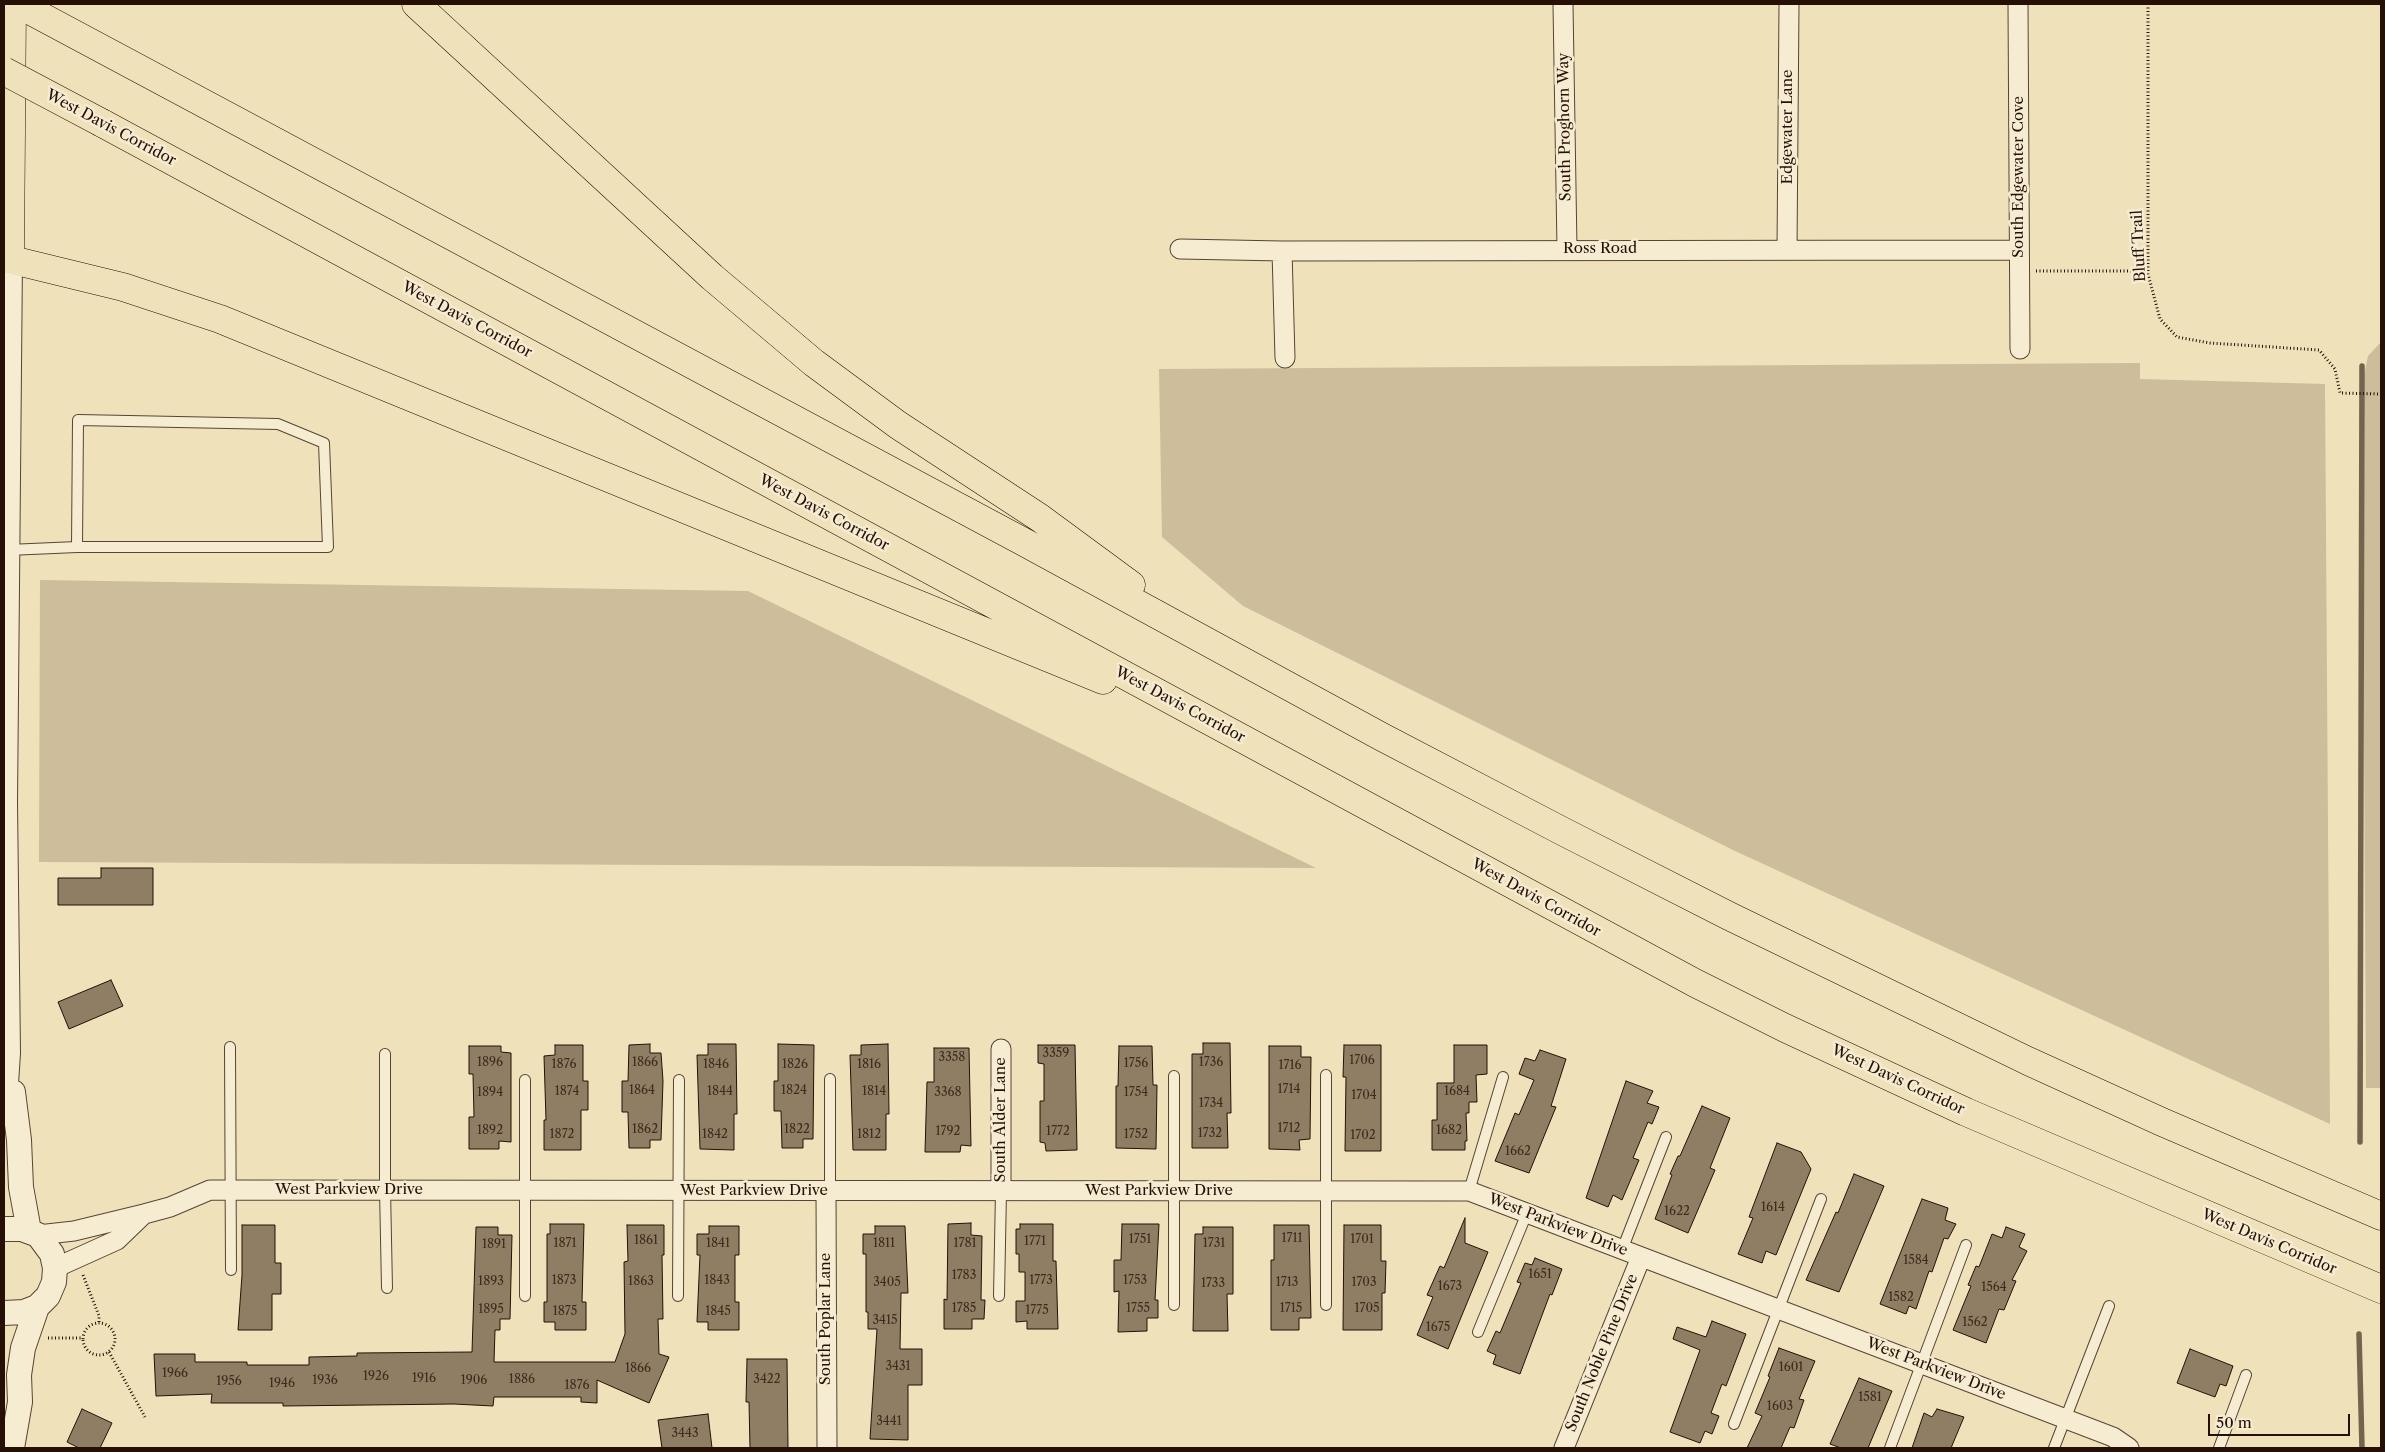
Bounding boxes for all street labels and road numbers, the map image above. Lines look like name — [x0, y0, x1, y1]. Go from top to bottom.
street label: South Proghorn Way — [1555, 53, 1575, 201]
street label: Edgewater Lane — [1779, 70, 1797, 184]
street label: West Davis Corridor — [43, 86, 179, 170]
street label: South Edgewater Cove — [2010, 96, 2028, 258]
street label: Bluff Trail — [2128, 210, 2150, 282]
street label: Ross Road — [1563, 240, 1637, 258]
street label: West Davis Corridor — [399, 278, 535, 362]
street label: West Davis Corridor — [756, 471, 892, 555]
street label: West Davis Corridor — [1112, 663, 1248, 747]
street label: West Davis Corridor — [1468, 855, 1604, 941]
street label: West Davis Corridor — [1829, 1041, 1967, 1119]
street label: South Alder Lane — [992, 1057, 1010, 1183]
street label: West Parkview Drive — [275, 1181, 423, 1199]
street label: West Parkview Drive — [680, 1182, 828, 1200]
street label: West Parkview Drive — [1085, 1182, 1233, 1200]
street label: West Parkview Drive — [1486, 1190, 1630, 1260]
street label: West Davis Corridor — [2199, 1205, 2339, 1279]
street label: South Poplar Lane — [817, 1253, 835, 1385]
street label: South Noble Pine Drive — [1562, 1272, 1642, 1434]
street label: West Parkview Drive — [1864, 1334, 2008, 1404]

